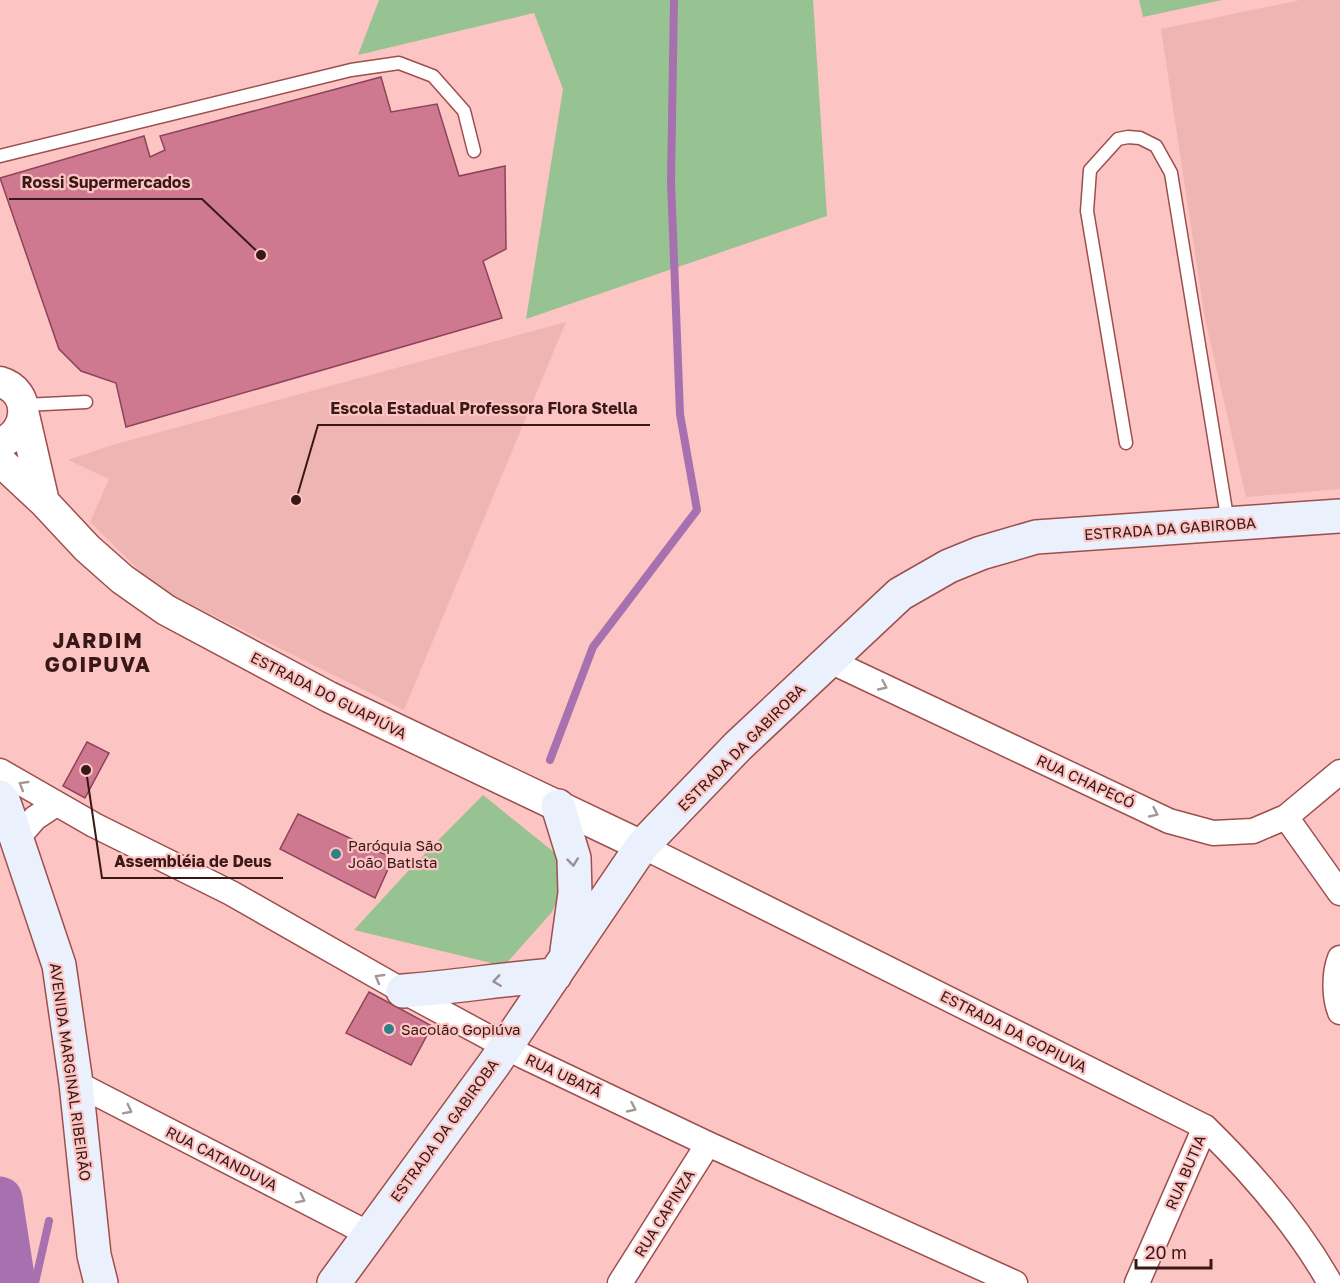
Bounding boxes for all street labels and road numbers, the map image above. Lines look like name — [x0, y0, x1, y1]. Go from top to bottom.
street label: ESTRADA DA GABIROBA — [1083, 513, 1257, 543]
street label: ESTRADA DO GUAPIÚVA — [248, 648, 410, 742]
street label: ESTRADA DA GABIROBA — [674, 680, 808, 814]
street label: RUA CHAPECÓ — [1034, 750, 1138, 812]
street label: AVENIDA MARGINAL RIBEIRÃO — [47, 962, 95, 1182]
street label: ESTRADA DA GOPIUVA — [938, 986, 1090, 1076]
street label: RUA UBATÃ — [523, 1050, 605, 1100]
street label: ESTRADA DA GABIROBA — [386, 1055, 502, 1205]
street label: RUA CATANDUVA — [163, 1122, 281, 1194]
street label: RUA BUTIA — [1161, 1132, 1209, 1212]
street label: RUA CAPINZA — [630, 1166, 698, 1260]

